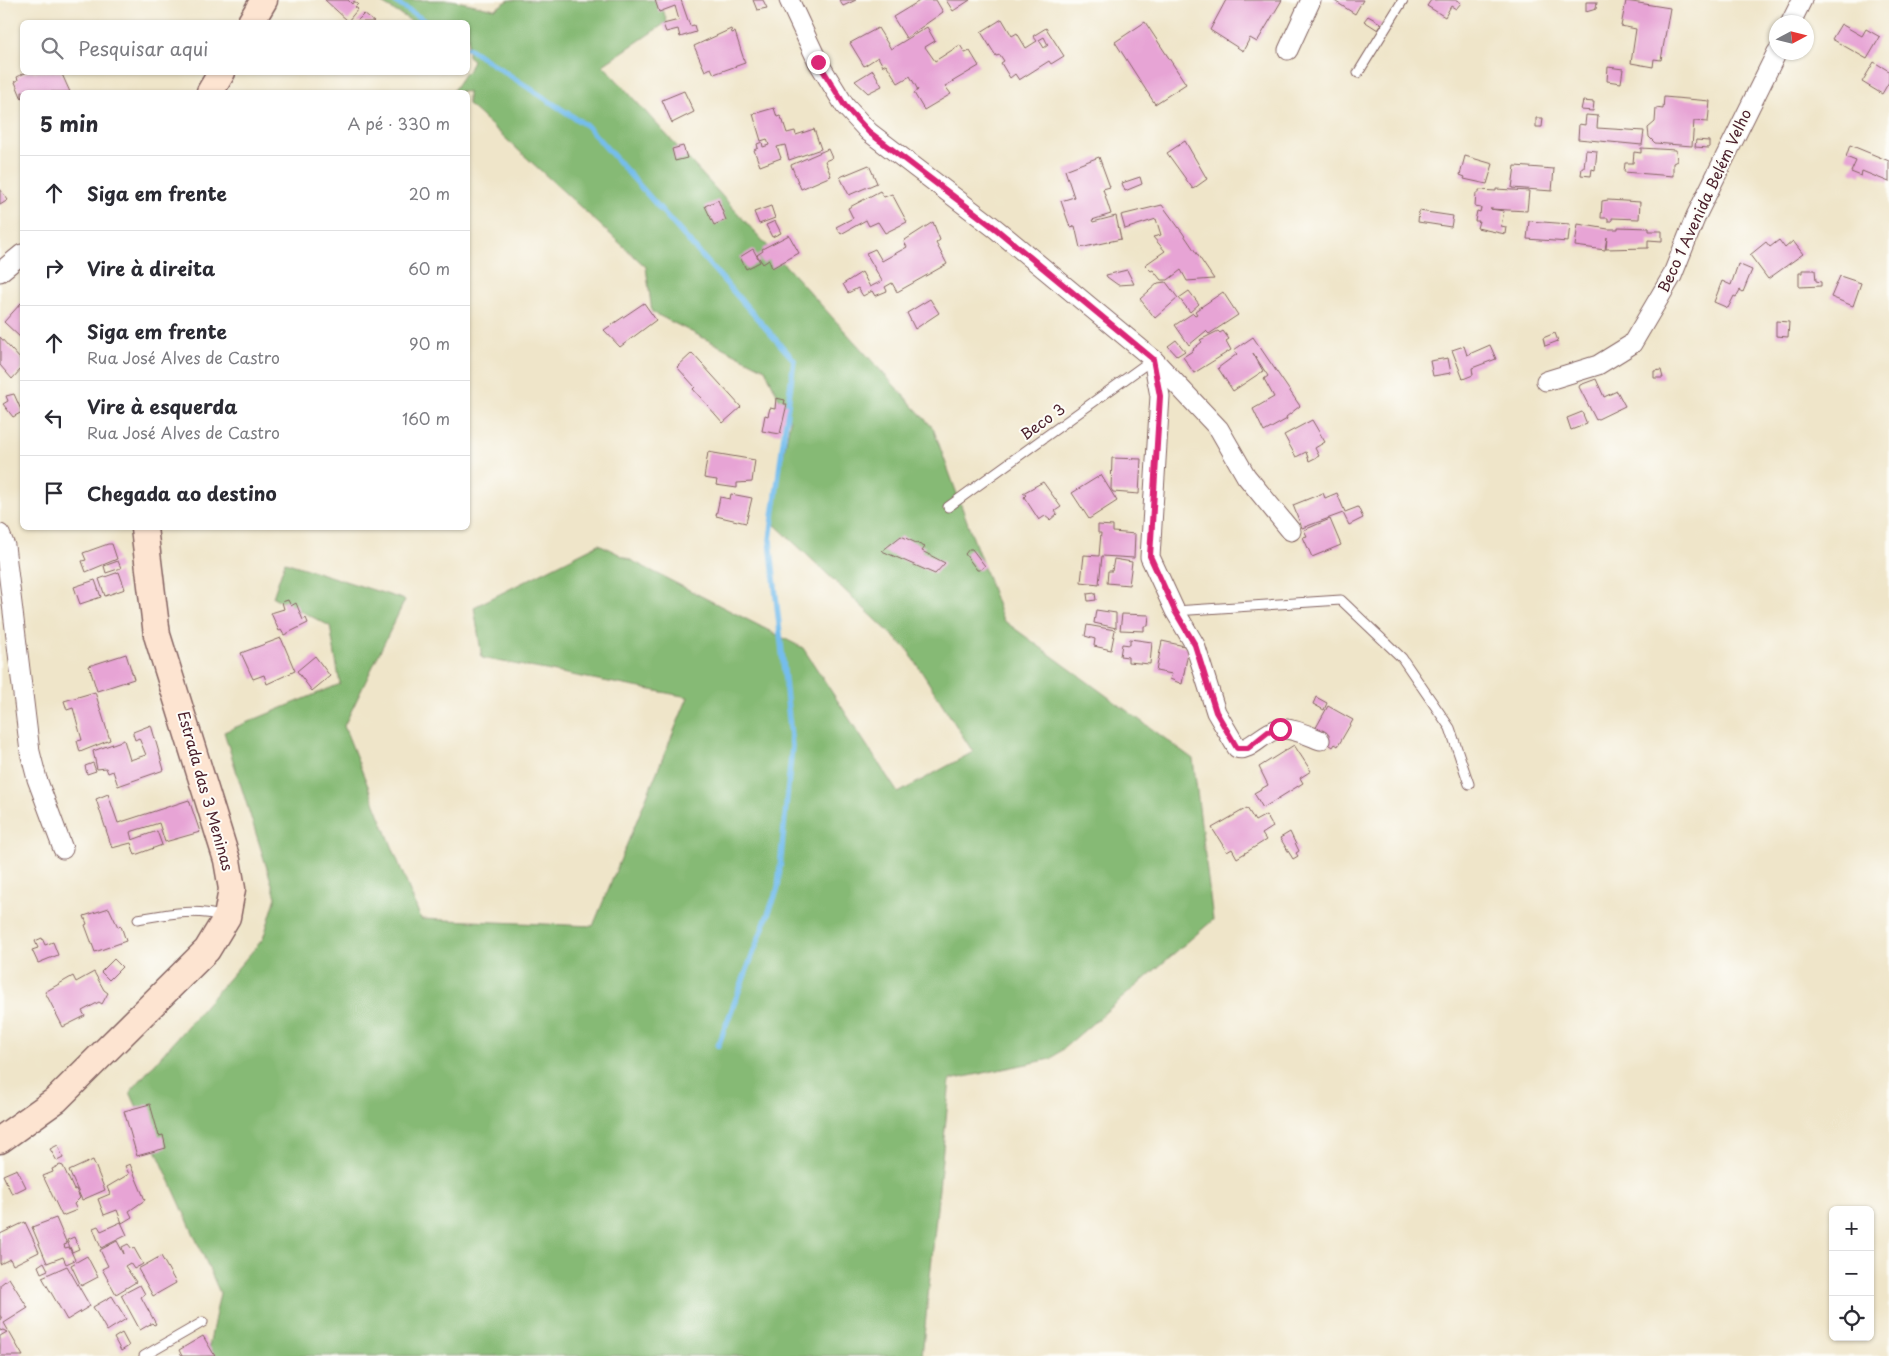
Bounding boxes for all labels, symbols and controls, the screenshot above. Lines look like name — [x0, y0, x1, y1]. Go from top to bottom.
north arrow — [1769, 15, 1814, 60]
search box — [20, 20, 470, 75]
icon: search — [38, 34, 66, 62]
text: Pesquisar aqui — [78, 34, 208, 62]
route end — [807, 51, 830, 74]
street label: Beco 1 Avenida Belém Velho — [1651, 105, 1756, 296]
text: 5 min — [40, 107, 98, 139]
text: A pé · 330 m — [348, 111, 450, 135]
icon: ahead — [40, 179, 68, 207]
text: Siga em frente — [87, 179, 227, 207]
text: 20 m — [409, 181, 450, 205]
icon: right — [40, 254, 68, 282]
text: Vire à direita — [87, 254, 215, 282]
text: 60 m — [408, 256, 450, 280]
text: Siga em frente — [87, 317, 227, 345]
icon: ahead — [40, 329, 68, 357]
text: 90 m — [409, 331, 450, 355]
text: Rua José Alves de Castro — [87, 345, 280, 369]
text: Vire à esquerda — [87, 392, 238, 420]
street label: Beco 3 — [1015, 397, 1069, 445]
icon: left — [40, 404, 68, 432]
text: 160 m — [402, 406, 450, 430]
text: Rua José Alves de Castro — [87, 420, 280, 444]
icon: arrive — [40, 479, 68, 507]
text: Chegada ao destino — [87, 479, 277, 507]
street label: Estrada das 3 Meninas — [173, 708, 240, 873]
route start — [1269, 718, 1292, 741]
map controls — [1829, 1206, 1874, 1341]
button: + — [1829, 1206, 1874, 1251]
button: − — [1829, 1251, 1874, 1296]
button: locate — [1829, 1296, 1874, 1341]

